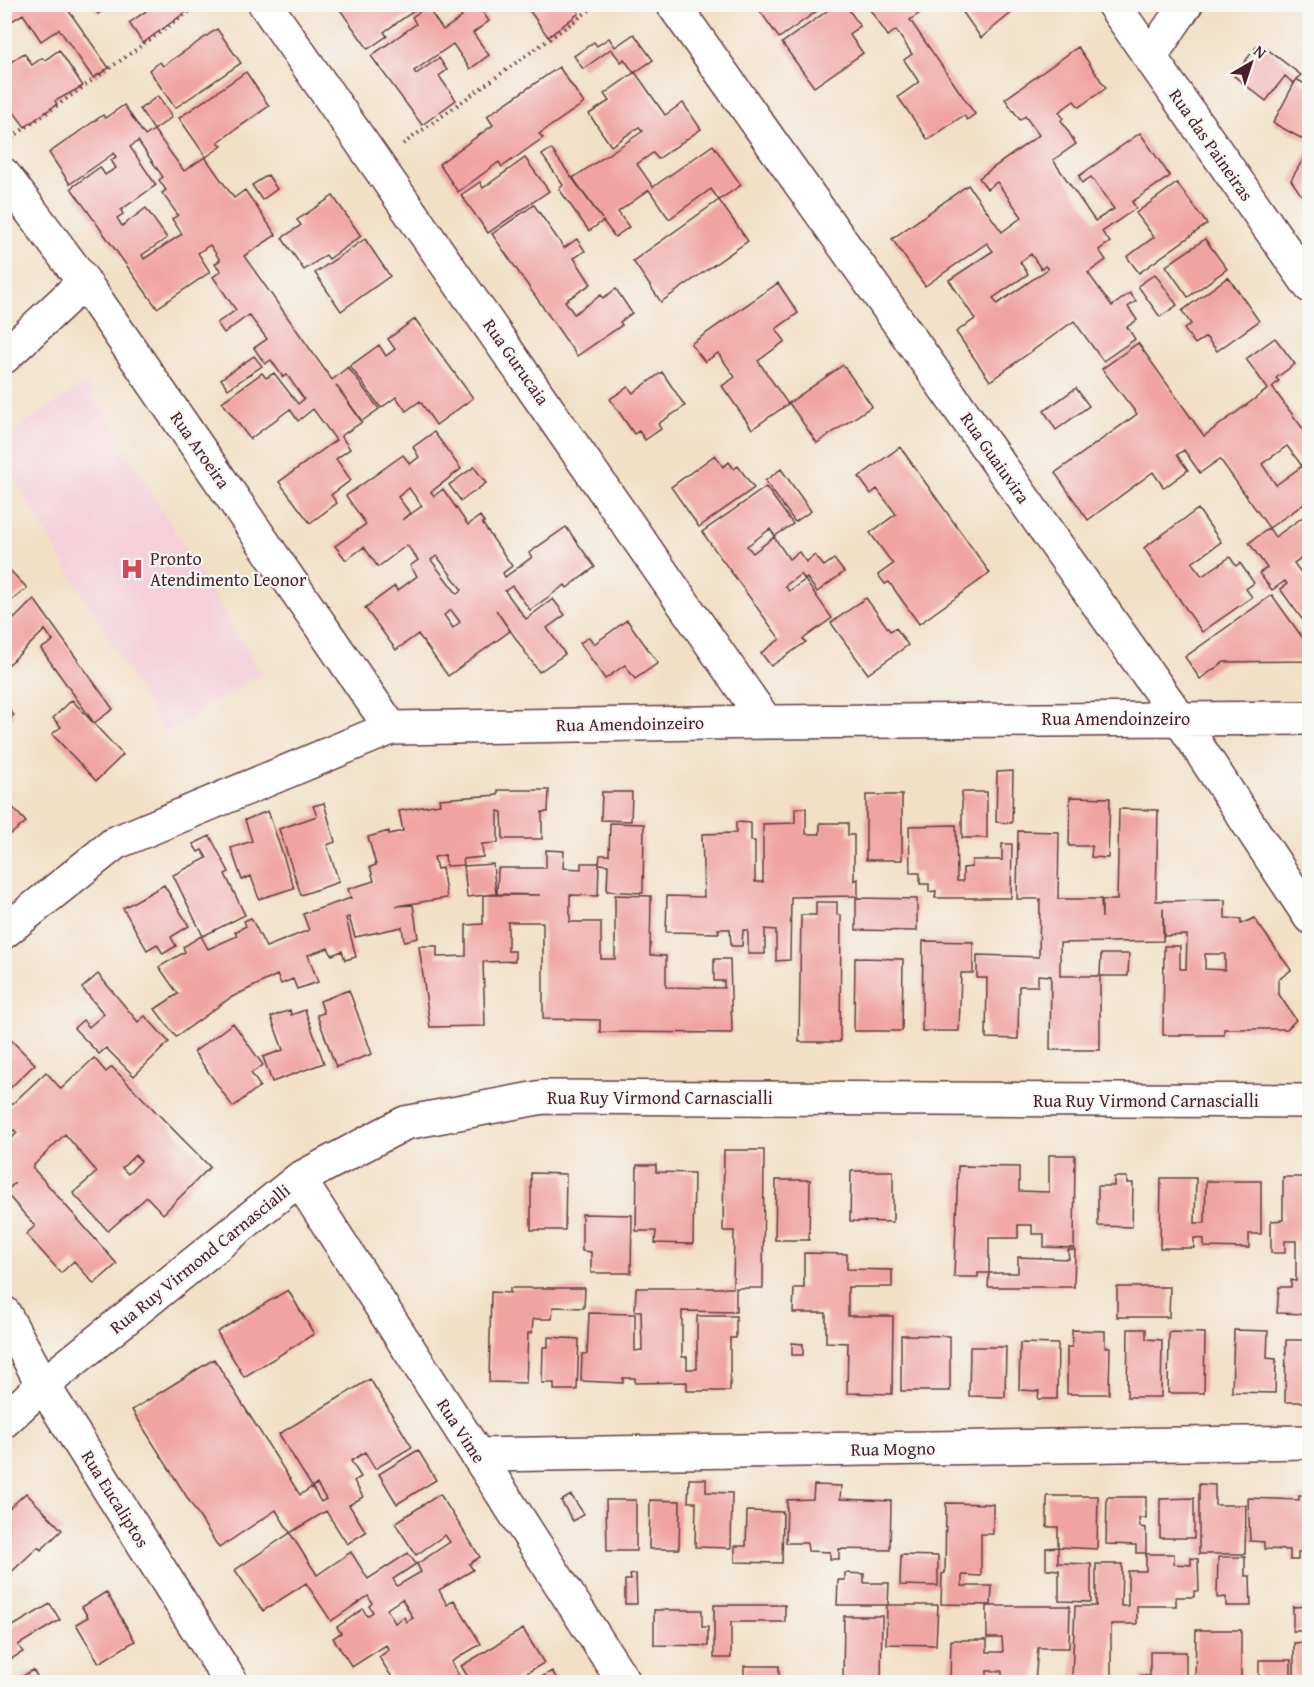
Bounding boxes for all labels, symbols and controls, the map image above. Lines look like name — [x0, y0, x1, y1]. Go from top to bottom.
north arrow — [1221, 33, 1281, 93]
text: N — [1249, 39, 1272, 64]
street label: Rua das Paineiras — [1163, 83, 1260, 206]
street label: Rua Gurucaia — [477, 313, 556, 411]
street label: Rua Aroeira — [164, 405, 237, 494]
street label: Rua Guaiuvira — [954, 407, 1037, 509]
place label: Pronto Atendimento Leonor — [150, 545, 307, 593]
hospital icon: Pronto Atendimento Leonor — [119, 556, 145, 582]
street label: Rua Amendoinzeiro — [1042, 705, 1190, 732]
street label: Rua Amendoinzeiro — [556, 709, 704, 738]
street label: Rua Ruy Virmond Carnascialli — [547, 1084, 773, 1111]
street label: Rua Ruy Virmond Carnascialli — [1033, 1087, 1259, 1114]
street label: Rua Ruy Virmond Carnascialli — [104, 1177, 296, 1340]
street label: Rua Vime — [430, 1393, 493, 1469]
street label: Rua Mogno — [850, 1434, 936, 1463]
street label: Rua Eucaliptos — [75, 1445, 156, 1553]

